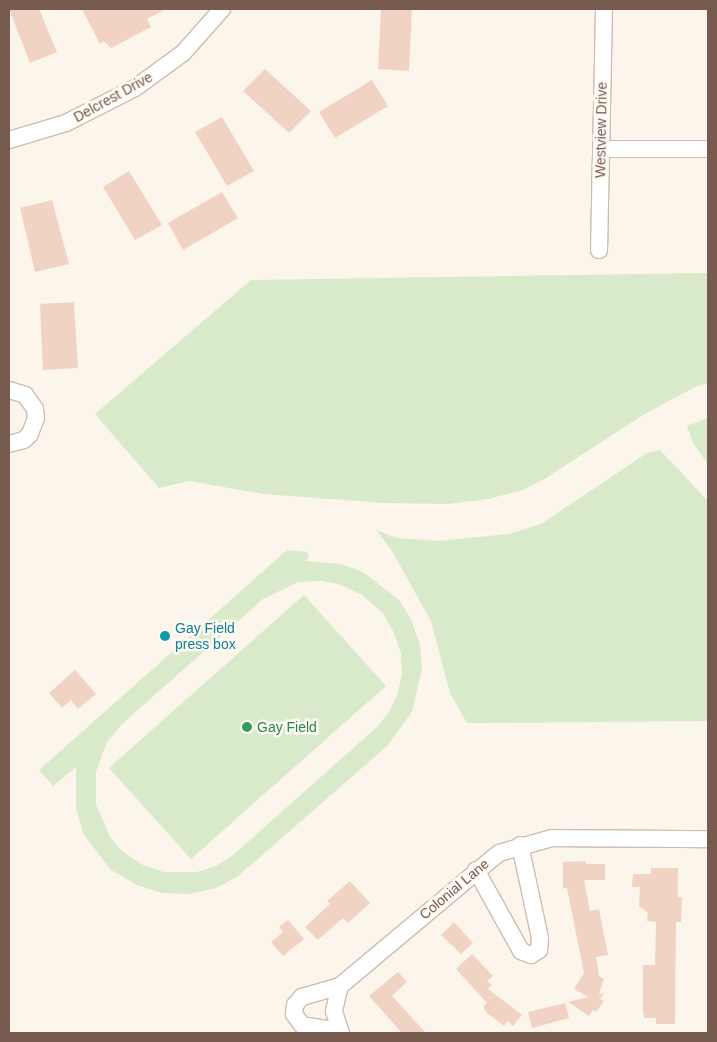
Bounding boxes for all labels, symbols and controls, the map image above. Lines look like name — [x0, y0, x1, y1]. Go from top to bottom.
street label: Delcrest Drive — [70, 68, 156, 126]
street label: Westview Drive — [592, 82, 610, 178]
place label: Gay Field press box — [175, 620, 236, 652]
marker: Gay Field press box — [159, 630, 171, 642]
place label: Gay Field — [257, 719, 317, 735]
marker: Gay Field — [241, 721, 253, 733]
street label: Colonial Lane — [416, 855, 492, 923]

